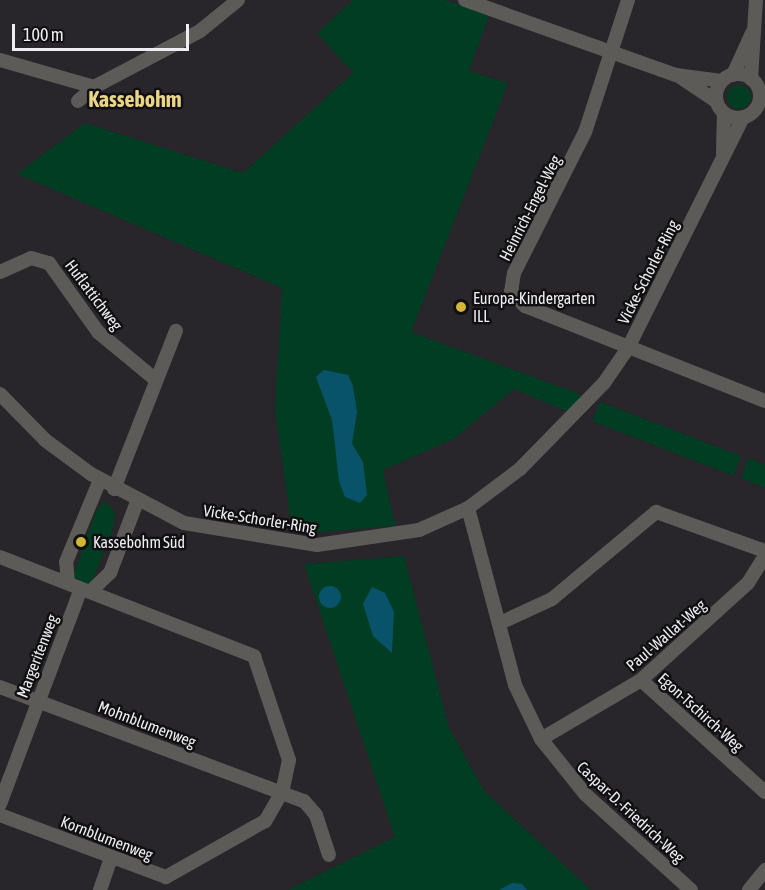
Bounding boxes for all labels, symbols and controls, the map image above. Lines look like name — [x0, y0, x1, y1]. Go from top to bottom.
scale bar — [15, 12, 192, 50]
text: 100 m — [23, 24, 64, 45]
district label: Kassebohm — [88, 87, 182, 113]
street label: Heinrich-Engel-Weg — [495, 152, 565, 264]
street label: Vicke-Schorler-Ring — [613, 217, 683, 327]
street label: Huflattichweg — [61, 256, 127, 334]
place label: Europa-Kindergarten ILL — [473, 288, 595, 326]
marker: Europa-Kindergarten ILL — [454, 300, 468, 314]
street label: Vicke-Schorler-Ring — [202, 501, 318, 537]
place label: Kassebohm Süd — [93, 532, 185, 552]
marker: Kassebohm Süd — [74, 535, 88, 549]
street label: Paul-Wallat-Weg — [622, 595, 710, 675]
street label: Margeritenweg — [12, 612, 62, 700]
street label: Egon-Tschirch-Weg — [654, 669, 748, 755]
street label: Mohnblumenweg — [95, 697, 199, 751]
street label: Caspar-D.-Friedrich-Weg — [573, 757, 689, 867]
street label: Kornblumenweg — [58, 812, 156, 864]

